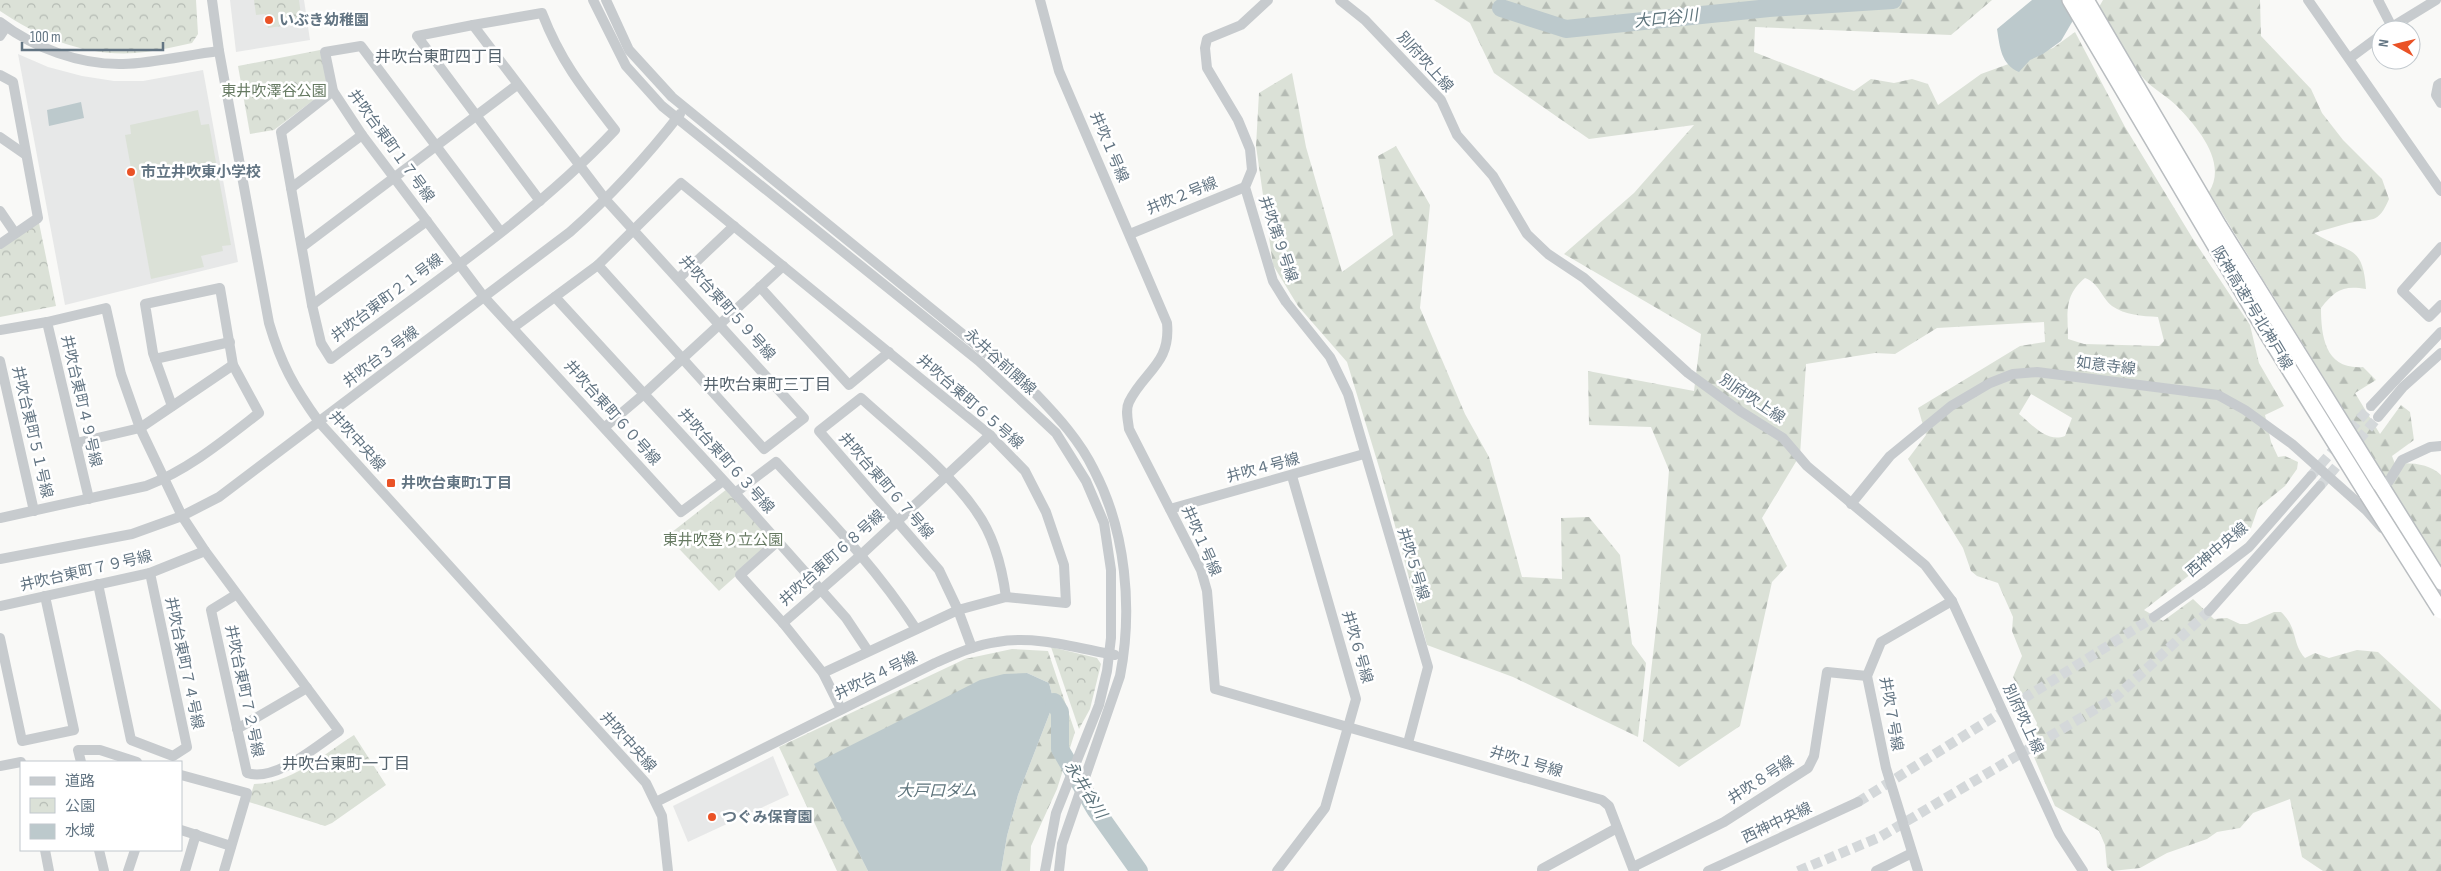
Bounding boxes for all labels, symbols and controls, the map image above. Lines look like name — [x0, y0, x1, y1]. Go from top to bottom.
water label: 大口谷川 — [1633, 6, 1701, 32]
place label: いぶき幼稚園 — [279, 11, 369, 30]
marker: いぶき幼稚園 — [263, 14, 275, 26]
scale bar — [22, 20, 164, 52]
north arrow — [2371, 20, 2421, 70]
text: 100 m — [30, 28, 61, 47]
street label: 別府吹上線 — [1393, 28, 1457, 96]
text: N — [2375, 38, 2393, 48]
district label: 井吹台東町四丁目 — [375, 48, 503, 67]
park label: 東井吹澤谷公園 — [221, 82, 327, 101]
street label: 井吹台東町１７号線 — [344, 86, 438, 206]
street label: 井吹１号線 — [1086, 109, 1132, 185]
place label: 市立井吹東小学校 — [141, 163, 261, 182]
marker: 市立井吹東小学校 — [125, 166, 137, 178]
street label: 井吹２号線 — [1144, 173, 1220, 219]
street label: 井吹第９号線 — [1254, 193, 1302, 285]
street label: 阪神高速7号北神戸線 — [2208, 243, 2296, 373]
street label: 井吹台東町２１号線 — [327, 250, 447, 346]
street label: 井吹台東町５９号線 — [675, 251, 779, 365]
street label: 井吹台３号線 — [339, 322, 423, 392]
street label: 永井谷前開線 — [960, 325, 1040, 399]
street label: 井吹台東町４９号線 — [57, 333, 105, 469]
street label: 井吹台東町６５号線 — [913, 351, 1027, 453]
street label: 如意寺線 — [2075, 353, 2137, 379]
street label: 井吹台東町６０号線 — [560, 356, 664, 470]
street label: 井吹台東町５１号線 — [8, 364, 56, 500]
street label: 別府吹上線 — [1716, 370, 1788, 428]
district label: 井吹台東町三丁目 — [703, 376, 831, 395]
street label: 井吹台東町６３号線 — [674, 404, 778, 518]
street label: 井吹中央線 — [325, 407, 389, 475]
street label: 井吹台東町６７号線 — [835, 429, 937, 543]
street label: 井吹４号線 — [1224, 449, 1302, 487]
place label: 井吹台東町1丁目 — [401, 474, 512, 493]
marker: 井吹台東町1丁目 — [385, 477, 397, 489]
street label: 井吹１号線 — [1177, 503, 1225, 579]
street label: 井吹台東町６８号線 — [775, 506, 889, 610]
street label: 西神中央線 — [2182, 519, 2252, 581]
street label: 井吹５号線 — [1393, 525, 1433, 603]
park label: 東井吹登り立公園 — [663, 531, 783, 550]
street label: 井吹台東町７９号線 — [18, 547, 154, 595]
street label: 井吹台東町７４号線 — [161, 595, 207, 731]
street label: 井吹６号線 — [1338, 608, 1376, 686]
street label: 井吹台東町７２号線 — [221, 623, 267, 759]
street label: 井吹台４号線 — [831, 648, 921, 704]
street label: 井吹７号線 — [1875, 675, 1907, 753]
street label: 別府吹上線 — [1999, 681, 2047, 757]
street label: 井吹中央線 — [596, 708, 660, 776]
street label: 井吹１号線 — [1487, 743, 1565, 781]
street label: 井吹８号線 — [1724, 752, 1798, 808]
district label: 井吹台東町一丁目 — [282, 755, 410, 774]
water label: 永井谷川 — [1060, 758, 1111, 824]
legend — [20, 761, 182, 851]
text: 道路 — [65, 772, 95, 791]
water label: 大戸口ダム — [897, 782, 977, 801]
text: 公園 — [65, 797, 95, 816]
street label: 西神中央線 — [1739, 799, 1815, 847]
place label: つぐみ保育園 — [722, 808, 812, 827]
marker: つぐみ保育園 — [706, 811, 718, 823]
text: 水域 — [65, 822, 95, 841]

